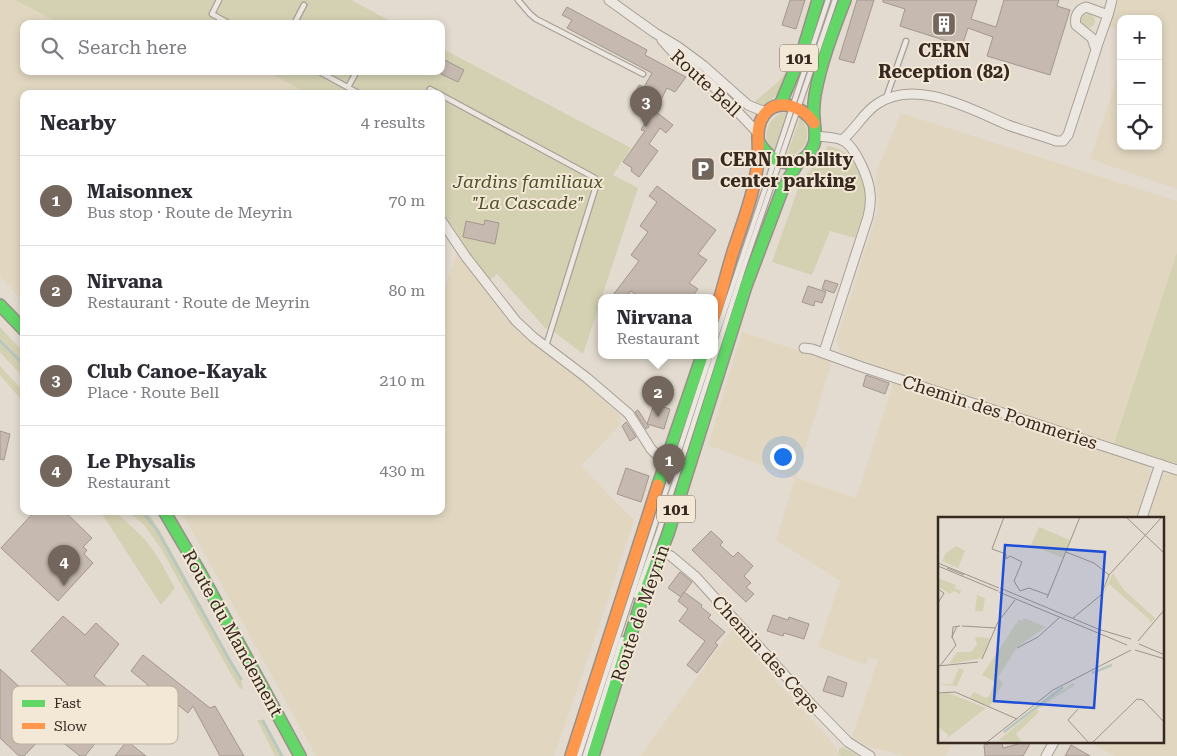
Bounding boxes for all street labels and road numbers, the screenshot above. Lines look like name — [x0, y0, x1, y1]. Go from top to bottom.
road number: 101 — [780, 44, 818, 72]
street label: Route Bell — [666, 45, 746, 121]
street label: Chemin des Pommeries — [900, 371, 1100, 453]
road number: 101 — [657, 496, 695, 522]
street label: Route de Meyrin — [607, 541, 673, 684]
street label: Route du Mandement — [178, 546, 288, 720]
street label: Chemin des Ceps — [708, 591, 824, 717]

